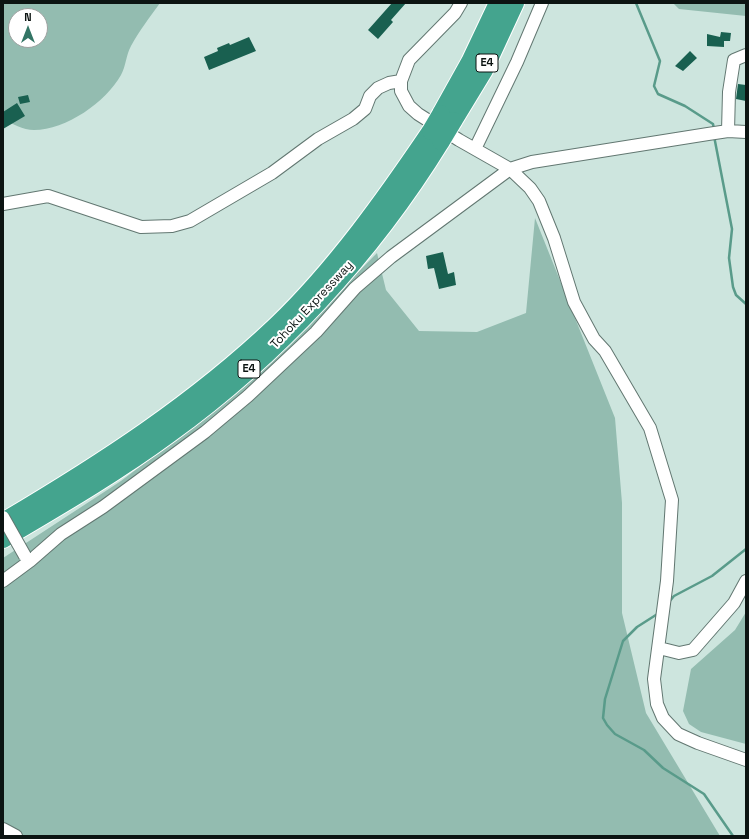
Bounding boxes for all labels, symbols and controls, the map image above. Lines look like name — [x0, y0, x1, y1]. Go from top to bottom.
north arrow — [8, 8, 48, 48]
text: N — [24, 10, 32, 24]
road number: E4 — [476, 54, 498, 72]
street label: Tohoku Expressway — [268, 258, 356, 352]
road number: E4 — [238, 360, 260, 378]

